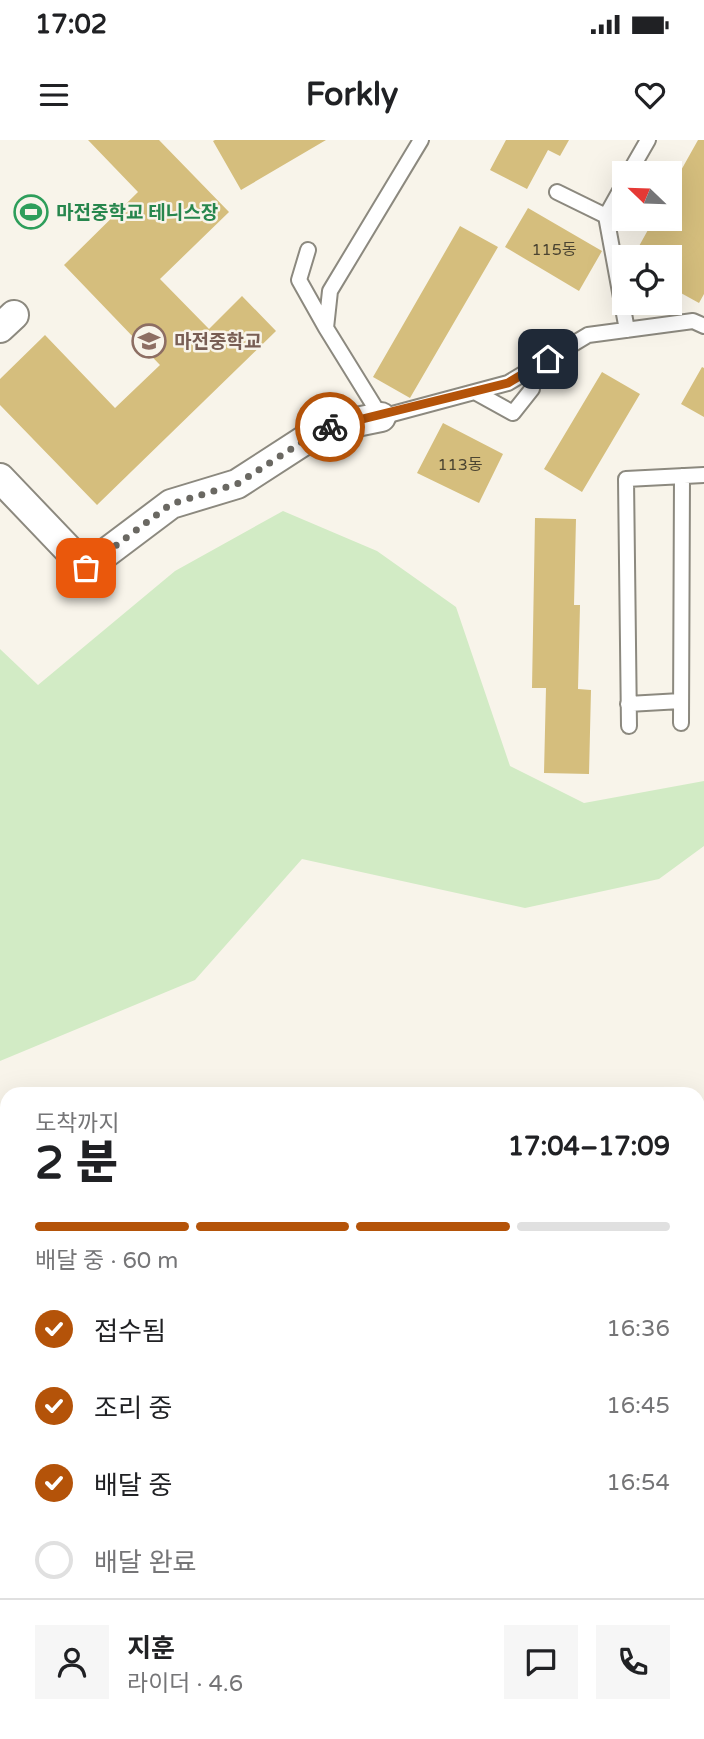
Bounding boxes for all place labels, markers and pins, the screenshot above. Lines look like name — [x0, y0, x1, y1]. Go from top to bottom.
sports icon: 마전중학교 테니스장 — [12, 193, 50, 231]
place label: 마전중학교 테니스장 — [56, 202, 218, 224]
school or university icon: 마전중학교 — [130, 322, 168, 360]
pin — [518, 329, 578, 389]
place label: 마전중학교 — [174, 331, 261, 353]
pin — [56, 538, 116, 598]

